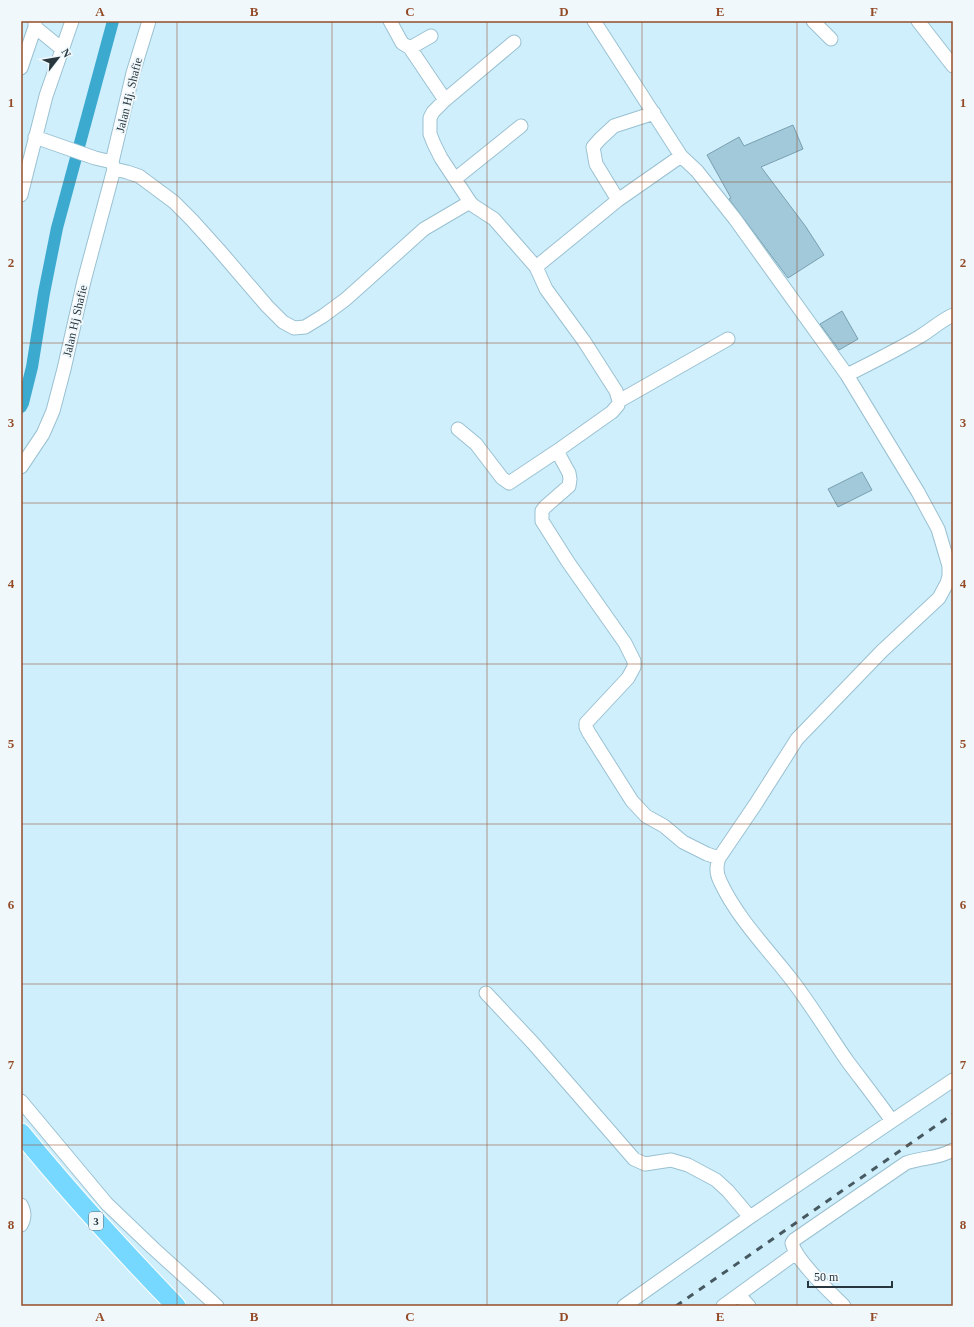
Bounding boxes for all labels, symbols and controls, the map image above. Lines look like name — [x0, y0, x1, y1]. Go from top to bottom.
text: A — [95, 4, 105, 19]
text: B — [250, 4, 259, 19]
text: C — [405, 4, 415, 19]
text: D — [559, 4, 569, 19]
text: E — [716, 4, 724, 19]
text: F — [870, 4, 878, 19]
north arrow — [38, 38, 78, 78]
text: N — [59, 46, 74, 59]
street label: Jalan Hj. Shafie — [113, 56, 145, 134]
text: 1 — [8, 95, 14, 110]
text: 1 — [960, 95, 966, 110]
text: 2 — [8, 255, 14, 270]
text: 2 — [960, 255, 966, 270]
street label: Jalan Hj Shafie — [60, 284, 90, 358]
text: 3 — [8, 415, 15, 430]
text: 3 — [960, 415, 967, 430]
text: 4 — [8, 576, 15, 591]
text: 4 — [960, 576, 967, 591]
text: 5 — [8, 736, 15, 751]
text: 5 — [960, 736, 967, 751]
text: 6 — [8, 897, 15, 912]
text: 6 — [960, 897, 967, 912]
text: 7 — [8, 1057, 15, 1072]
text: 7 — [960, 1057, 967, 1072]
road number: 3 — [89, 1212, 103, 1230]
text: 8 — [8, 1217, 15, 1232]
text: 8 — [960, 1217, 967, 1232]
scale bar — [808, 1263, 892, 1289]
text: 50 m — [814, 1270, 839, 1284]
text: A — [95, 1309, 105, 1324]
text: B — [250, 1309, 259, 1324]
text: C — [405, 1309, 415, 1324]
text: D — [559, 1309, 569, 1324]
text: E — [716, 1309, 724, 1324]
text: F — [870, 1309, 878, 1324]

